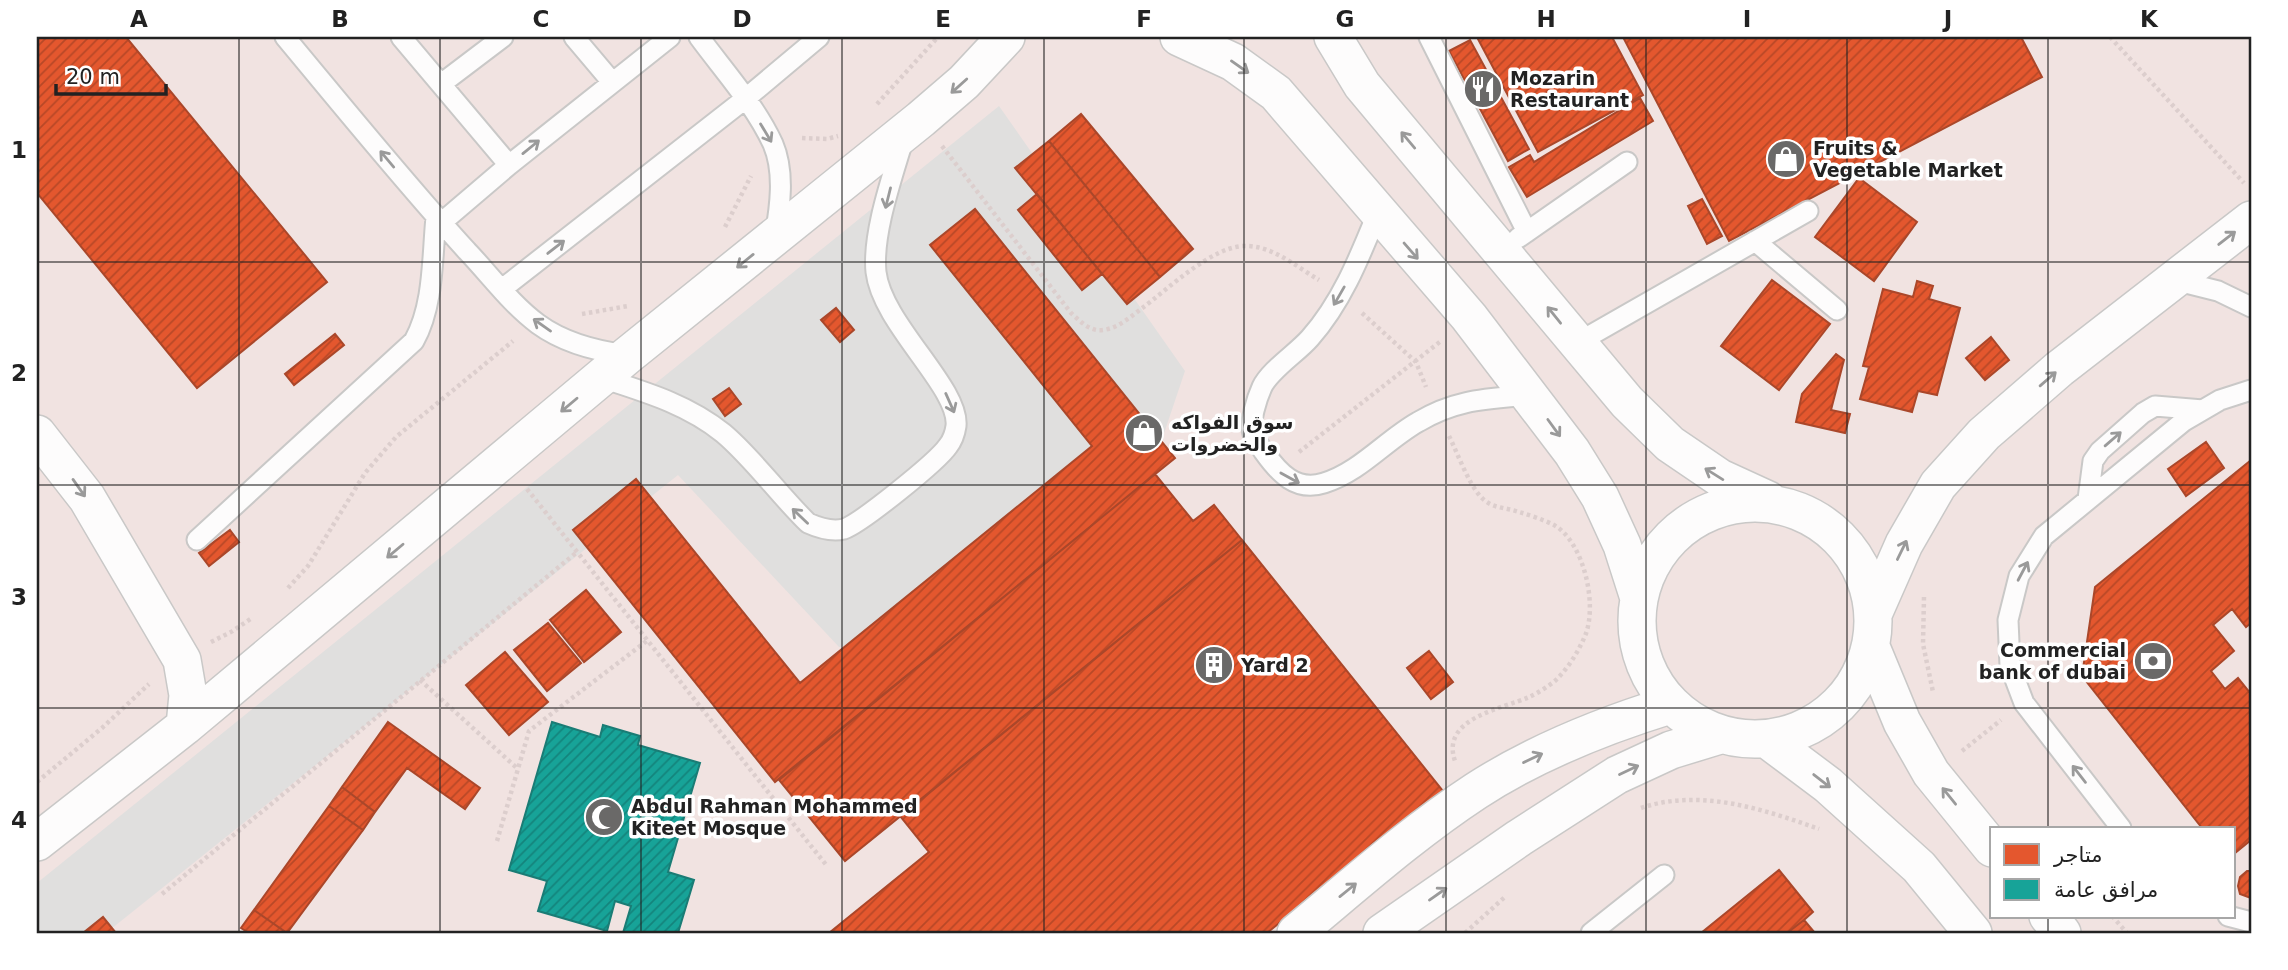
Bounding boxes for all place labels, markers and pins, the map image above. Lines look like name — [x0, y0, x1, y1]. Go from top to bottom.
place label: Mozarin Restaurant — [1510, 67, 1629, 111]
restaurant icon: Mozarin Restaurant — [1462, 68, 1504, 110]
place label: Fruits & Vegetable Market — [1813, 137, 2003, 181]
shop icon: Fruits & Vegetable Market — [1765, 138, 1807, 180]
place label: سوق الفواكه والخضروات — [1171, 411, 1294, 456]
shop icon: سوق الفواكه والخضروات — [1123, 412, 1165, 454]
place label: Commercial bank of dubai — [1979, 639, 2126, 683]
bank icon: Commercial bank of dubai — [2132, 640, 2174, 682]
building icon: Yard 2 — [1193, 644, 1235, 686]
place label: Yard 2 — [1240, 654, 1309, 676]
place label: Abdul Rahman Mohammed Kiteet Mosque — [631, 795, 918, 839]
mosque icon: Abdul Rahman Mohammed Kiteet Mosque — [583, 796, 625, 838]

